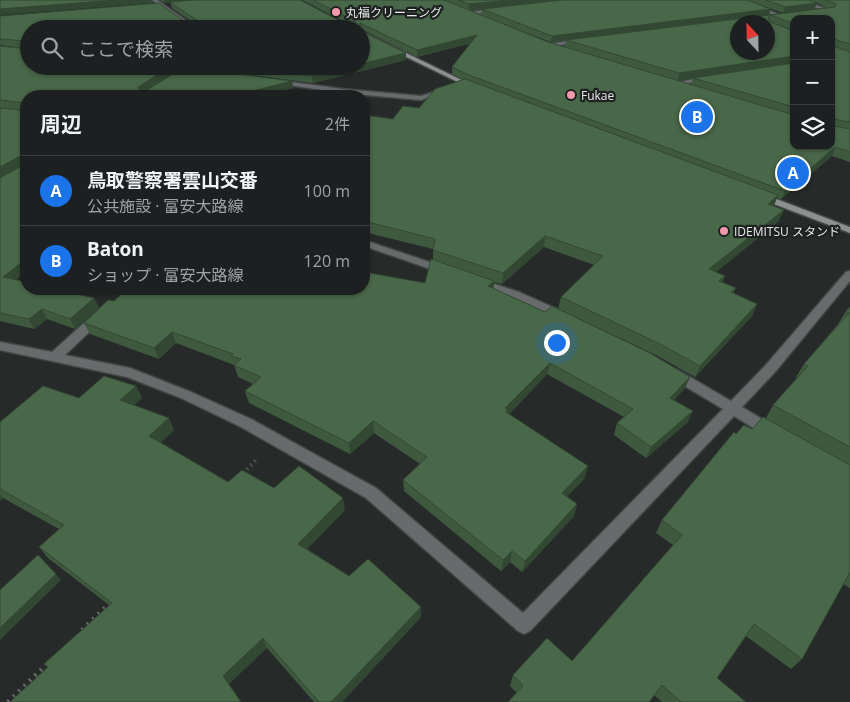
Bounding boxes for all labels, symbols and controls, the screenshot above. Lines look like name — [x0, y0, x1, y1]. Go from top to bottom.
place label: 丸福クリーニング — [346, 4, 442, 21]
marker: 丸福クリーニング — [330, 6, 342, 18]
north arrow — [730, 15, 775, 60]
map controls — [790, 15, 835, 150]
button: + — [790, 15, 835, 60]
search box — [20, 20, 370, 75]
icon: search — [38, 34, 66, 62]
text: ここで検索 — [78, 36, 173, 62]
button: − — [790, 60, 835, 105]
place label: Fukae — [581, 87, 615, 104]
marker: Fukae — [565, 89, 577, 101]
pin: B — [681, 98, 713, 136]
button: layers — [790, 105, 835, 150]
text: 周辺 — [40, 110, 82, 138]
text: 2件 — [325, 113, 350, 135]
pin: A — [777, 154, 809, 192]
text: 鳥取警察署雲山交番 — [87, 167, 258, 193]
text: A — [50, 180, 62, 202]
text: 100 m — [304, 180, 350, 202]
text: 公共施設 · 富安大路線 — [87, 195, 244, 217]
place label: IDEMITSU スタンド — [734, 223, 840, 240]
marker: IDEMITSU スタンド — [718, 225, 730, 237]
text: Baton — [87, 236, 144, 262]
text: B — [51, 250, 61, 272]
text: 120 m — [304, 250, 350, 272]
text: ショップ · 富安大路線 — [87, 264, 244, 286]
your location — [544, 330, 570, 356]

